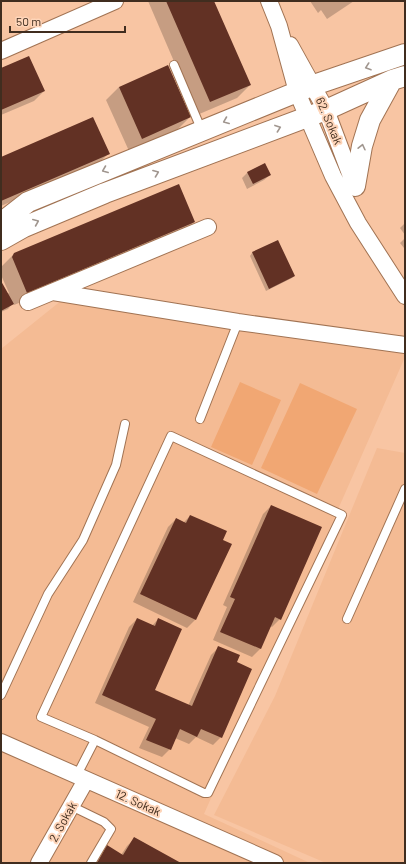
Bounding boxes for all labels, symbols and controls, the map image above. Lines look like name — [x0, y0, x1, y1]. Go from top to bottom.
scale bar — [10, 8, 125, 34]
text: 50 m — [16, 14, 41, 28]
one-way arrow — [365, 62, 372, 71]
street label: 62. Sokak — [314, 95, 346, 146]
one-way arrow — [222, 116, 230, 124]
one-way arrow — [274, 124, 281, 132]
one-way arrow — [358, 144, 366, 150]
one-way arrow — [102, 166, 109, 174]
one-way arrow — [153, 170, 160, 178]
one-way arrow — [32, 218, 39, 226]
street label: 12. Sokak — [114, 786, 163, 818]
street label: 2. Sokak — [45, 799, 79, 844]

